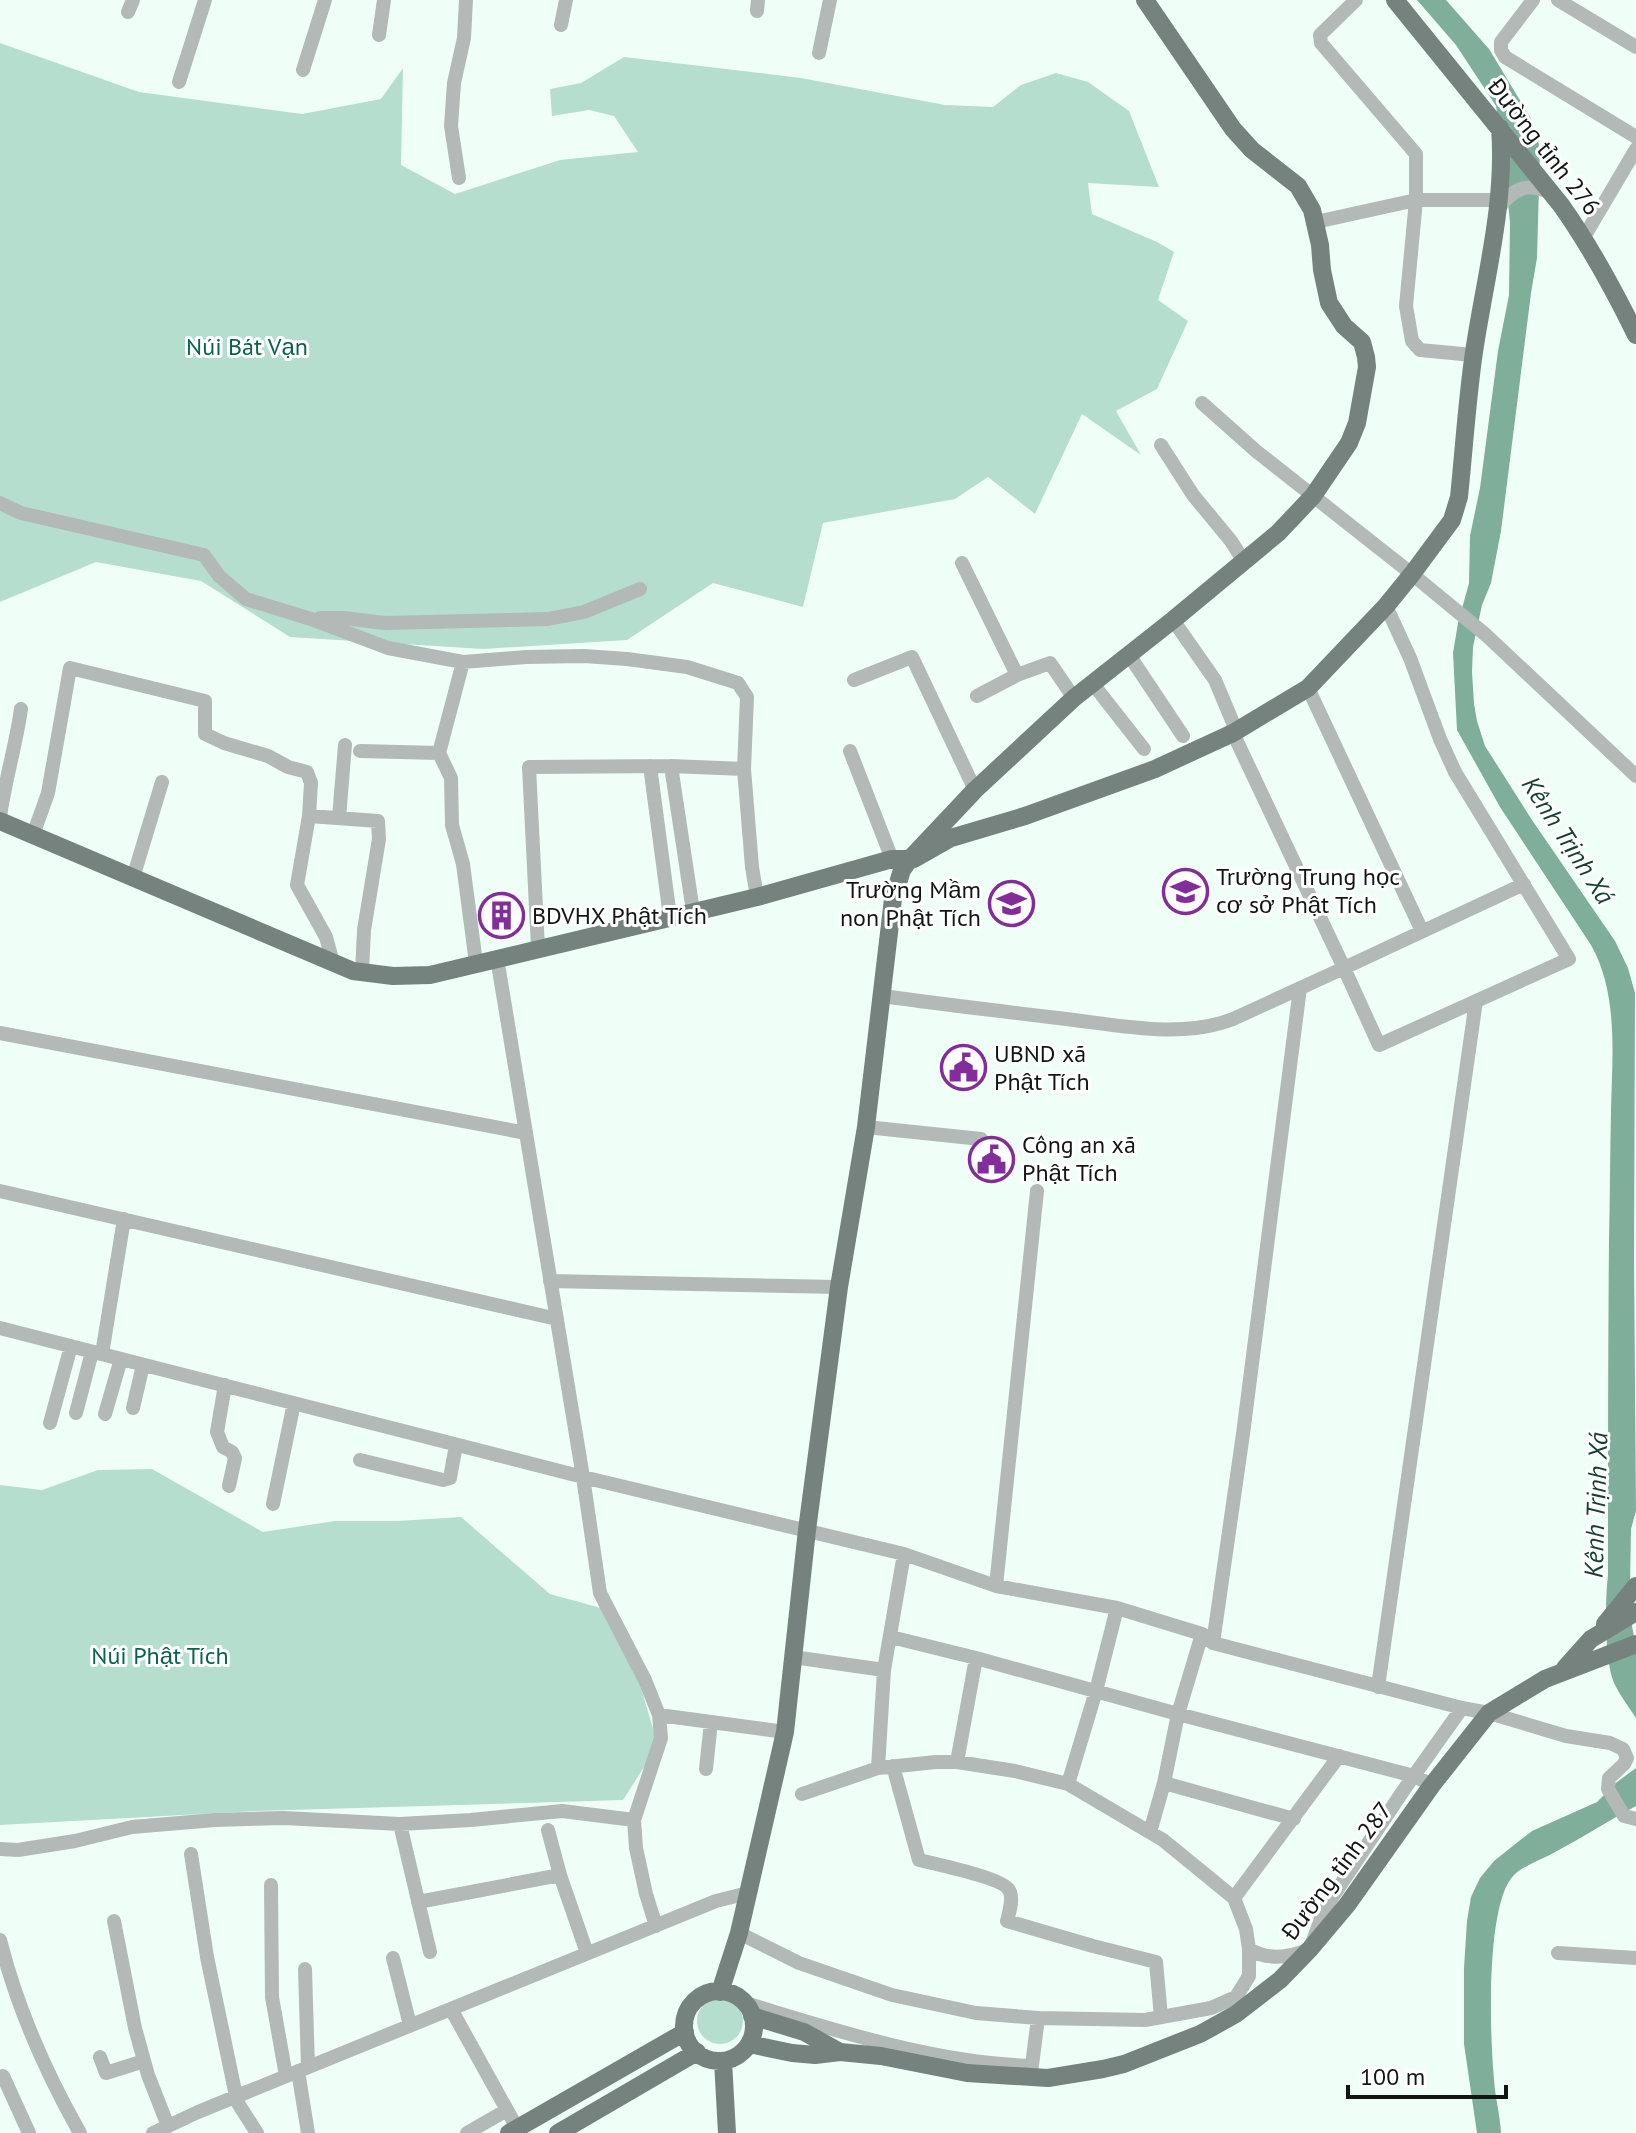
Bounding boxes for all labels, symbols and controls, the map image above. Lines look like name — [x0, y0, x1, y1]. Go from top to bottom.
street label: Đường tỉnh 276 — [1481, 71, 1608, 221]
park label: Núi Bát Vạn — [186, 331, 308, 362]
water label: Kênh Trịnh Xá — [1515, 770, 1622, 910]
place label: Trường Trung học cơ sở Phật Tích — [1216, 861, 1400, 920]
school or university icon: Trường Trung học cơ sở Phật Tích — [1161, 867, 1209, 915]
place label: Trường Mầm non Phật Tích — [840, 874, 981, 933]
school or university icon: Trường Mầm non Phật Tích — [988, 880, 1036, 928]
building icon: BDVHX Phật Tích — [477, 892, 525, 940]
place label: BDVHX Phật Tích — [532, 900, 707, 931]
place label: UBND xã Phật Tích — [994, 1038, 1090, 1097]
public building icon: UBND xã Phật Tích — [939, 1044, 987, 1092]
place label: Công an xã Phật Tích — [1022, 1129, 1136, 1188]
public building icon: Công an xã Phật Tích — [967, 1135, 1015, 1183]
water label: Kênh Trịnh Xá — [1576, 1431, 1615, 1578]
park label: Núi Phật Tích — [91, 1640, 229, 1671]
street label: Đường tỉnh 287 — [1274, 1795, 1399, 1947]
scale bar — [1348, 2049, 1506, 2099]
text: 100 m — [1360, 2061, 1425, 2092]

